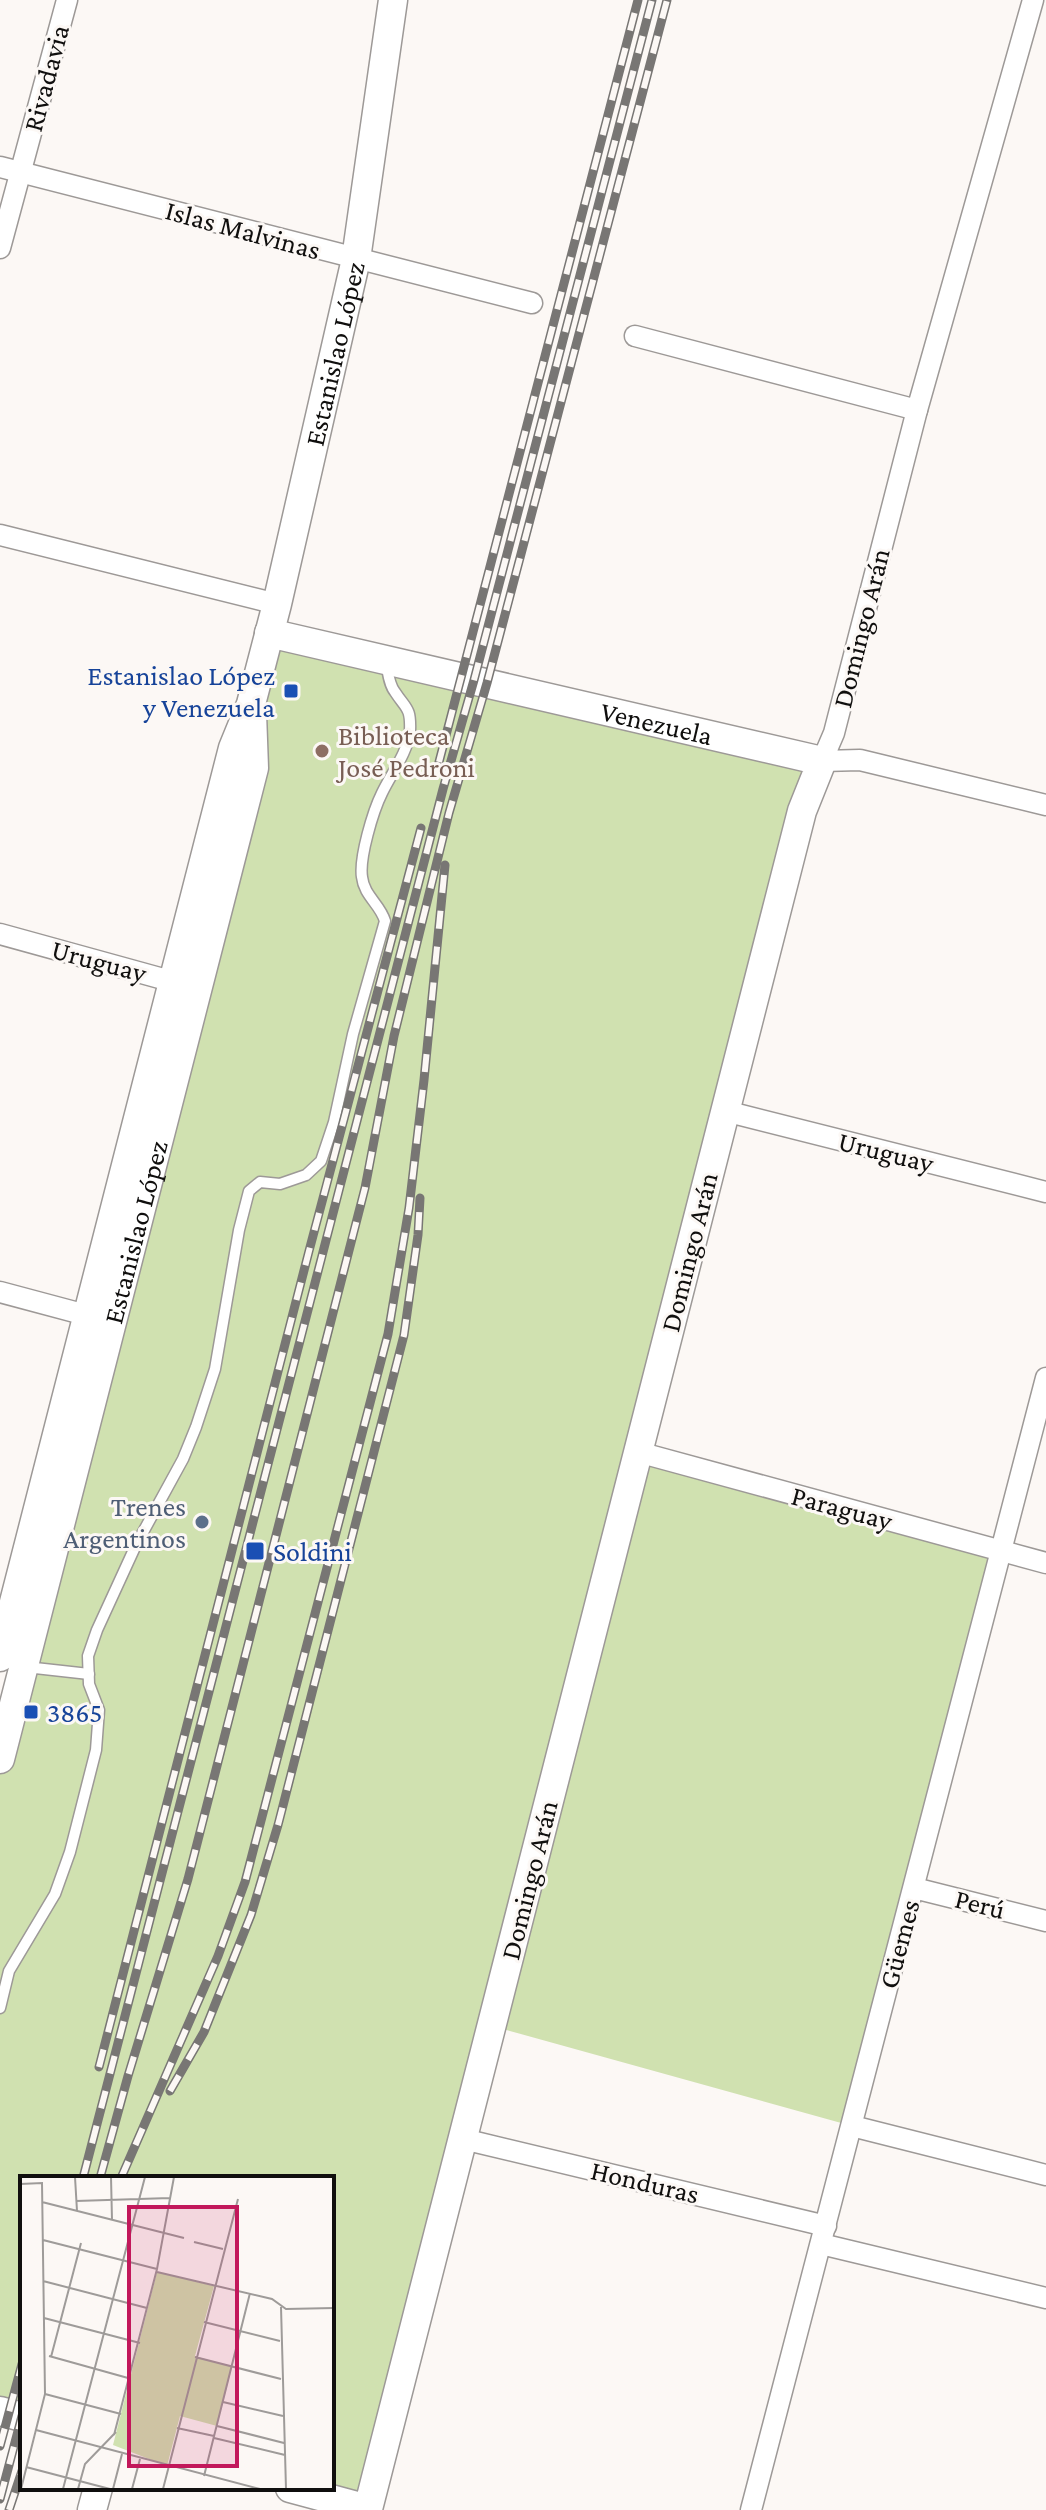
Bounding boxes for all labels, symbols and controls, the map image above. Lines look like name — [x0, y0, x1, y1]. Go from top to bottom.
street label: Rivadavia — [17, 21, 75, 135]
street label: Islas Malvinas — [162, 194, 324, 266]
street label: Estanislao López — [298, 259, 370, 449]
street label: Domingo Arán — [826, 545, 896, 711]
place label: Estanislao López y Venezuela — [87, 660, 275, 723]
marker: Estanislao López y Venezuela — [282, 682, 300, 700]
street label: Venezuela — [598, 695, 716, 751]
place label: Biblioteca José Pedroni — [335, 720, 475, 783]
marker: Biblioteca José Pedroni — [313, 742, 331, 760]
street label: Uruguay — [48, 933, 151, 989]
street label: Uruguay — [835, 1125, 938, 1179]
street label: Estanislao López — [97, 1137, 173, 1327]
street label: Domingo Arán — [654, 1169, 724, 1335]
street label: Paraguay — [788, 1480, 897, 1537]
place label: Trenes Argentinos — [63, 1491, 186, 1554]
marker: Trenes Argentinos — [193, 1513, 211, 1531]
place label: Soldini — [273, 1536, 352, 1567]
marker: Soldini — [244, 1540, 266, 1562]
place label: 3865 — [47, 1697, 102, 1728]
marker: 3865 — [22, 1703, 40, 1721]
street label: Domingo Arán — [494, 1797, 564, 1963]
street label: Perú — [952, 1883, 1008, 1925]
street label: Güemes — [872, 1896, 926, 1992]
street label: Honduras — [588, 2154, 702, 2210]
inset map — [20, 2176, 334, 2490]

